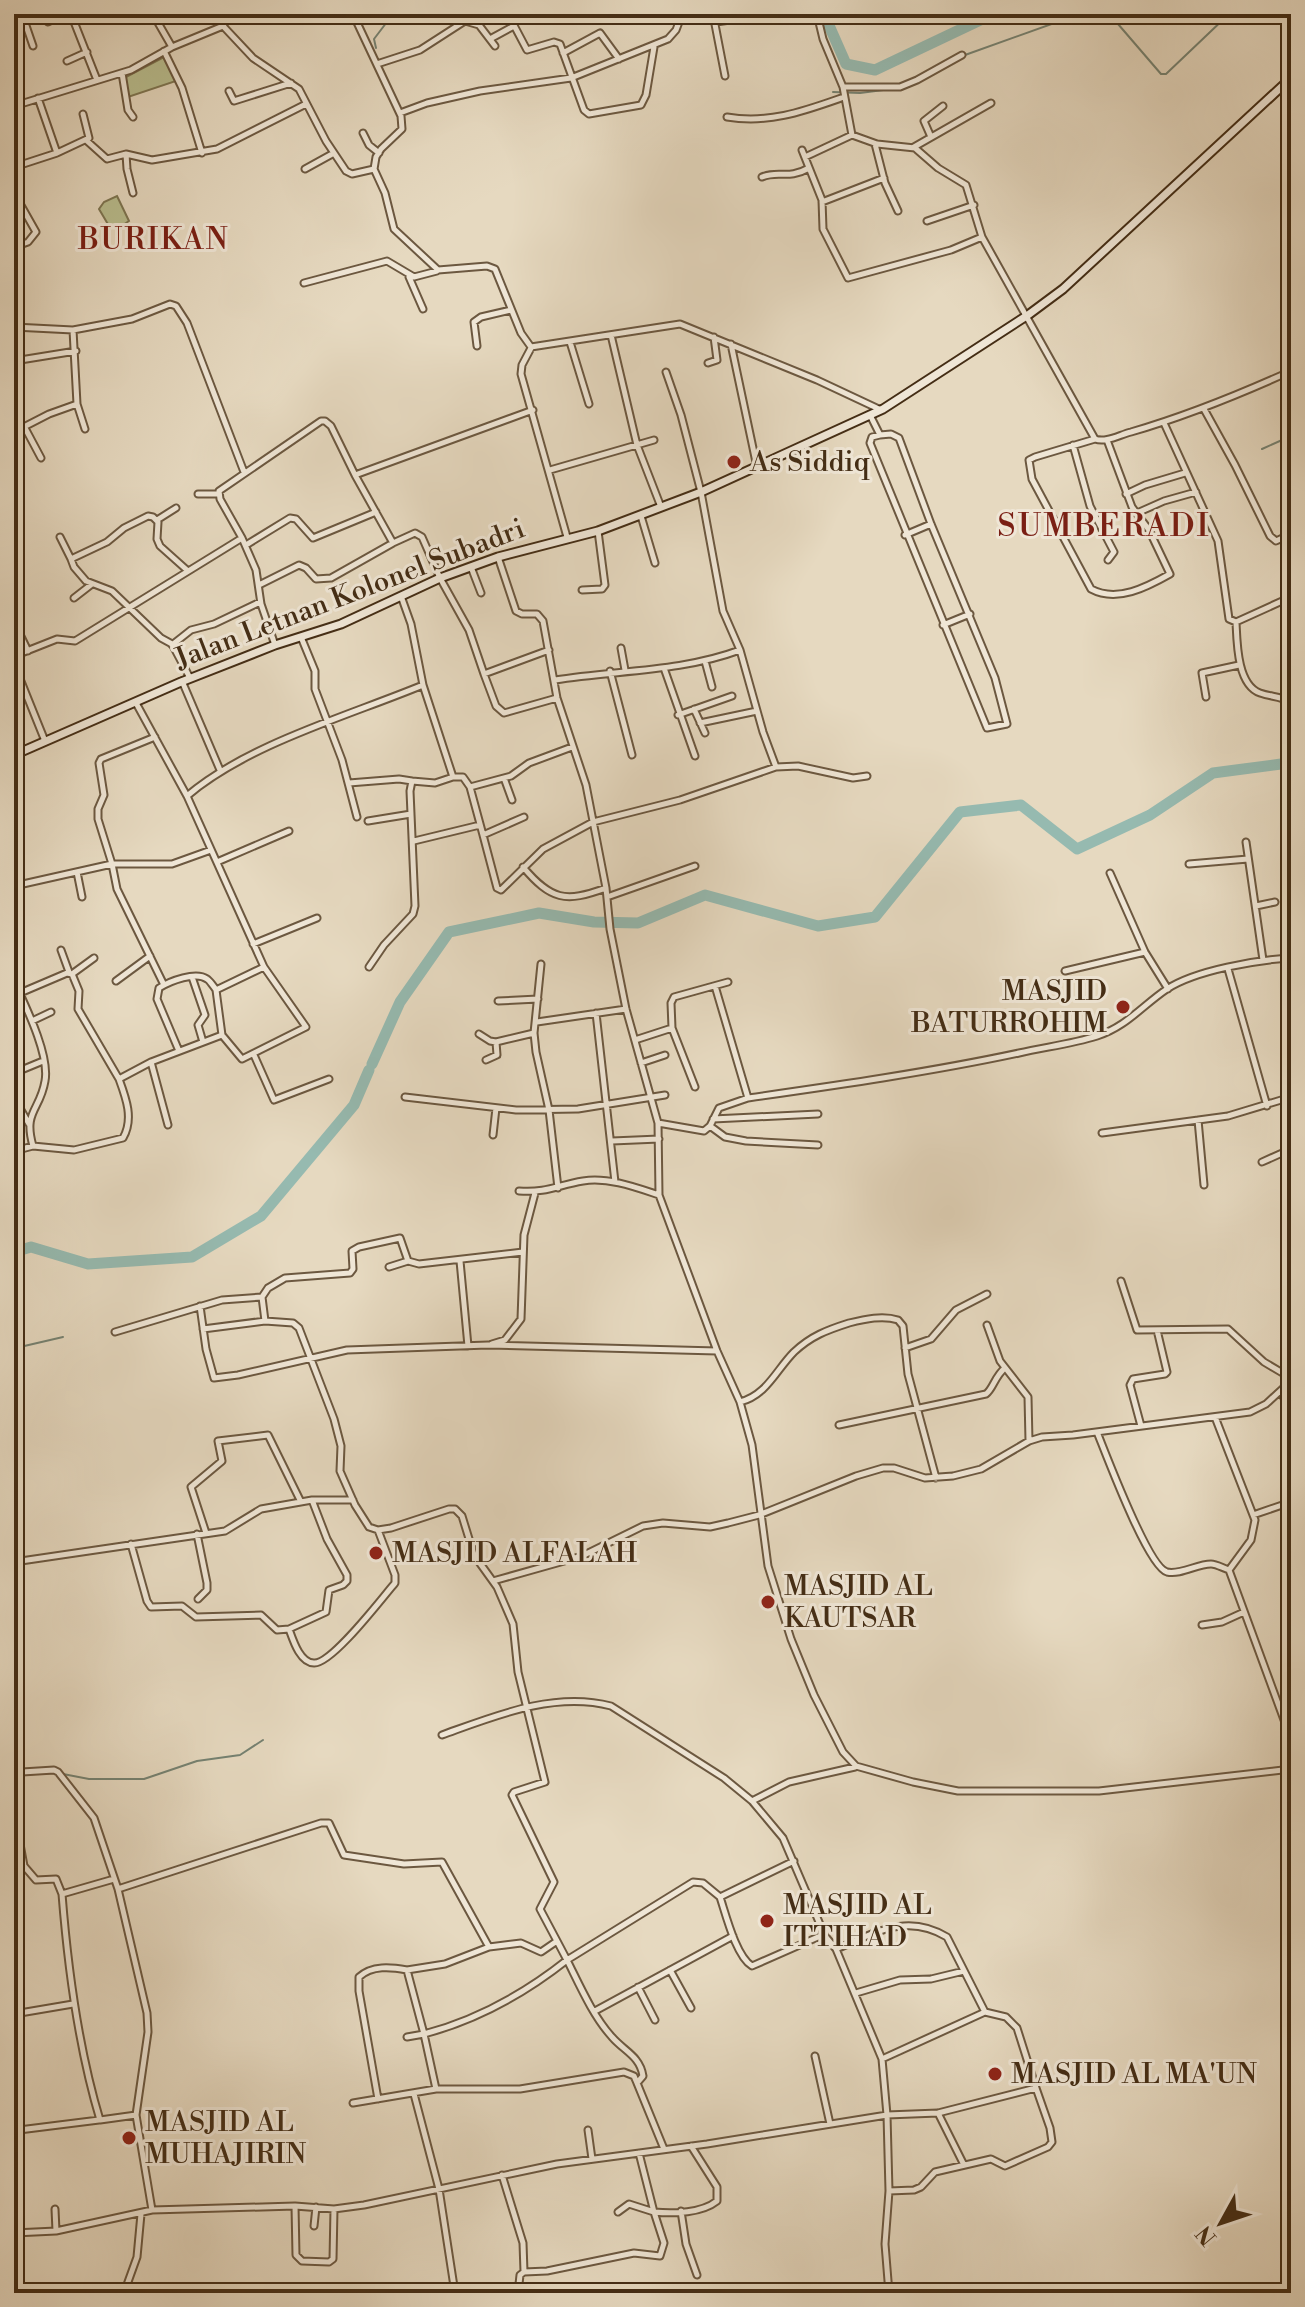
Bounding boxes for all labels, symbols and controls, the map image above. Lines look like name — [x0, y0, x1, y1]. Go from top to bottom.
district label: BURIKAN — [77, 221, 230, 259]
place label: As Siddiq — [749, 445, 870, 480]
marker: As Siddiq — [725, 453, 743, 471]
district label: SUMBERADI — [997, 506, 1211, 546]
street label: Jalan Letnan Kolonel Subadri — [169, 511, 530, 677]
place label: MASJID BATURROHIM — [910, 974, 1107, 1041]
marker: MASJID BATURROHIM — [1114, 998, 1132, 1016]
place label: MASJID ALFALAH — [392, 1536, 638, 1571]
marker: MASJID ALFALAH — [367, 1544, 385, 1562]
place label: MASJID AL KAUTSAR — [784, 1569, 933, 1636]
marker: MASJID AL KAUTSAR — [759, 1593, 777, 1611]
place label: MASJID AL ITTIHAD — [783, 1888, 932, 1955]
marker: MASJID AL ITTIHAD — [758, 1912, 776, 1930]
place label: MASJID AL MA'UN — [1011, 2057, 1257, 2092]
marker: MASJID AL MA'UN — [986, 2065, 1004, 2083]
place label: MASJID AL MUHAJIRIN — [145, 2105, 306, 2172]
marker: MASJID AL MUHAJIRIN — [120, 2129, 138, 2147]
north arrow — [1181, 2183, 1261, 2263]
text: N — [1191, 2219, 1223, 2250]

